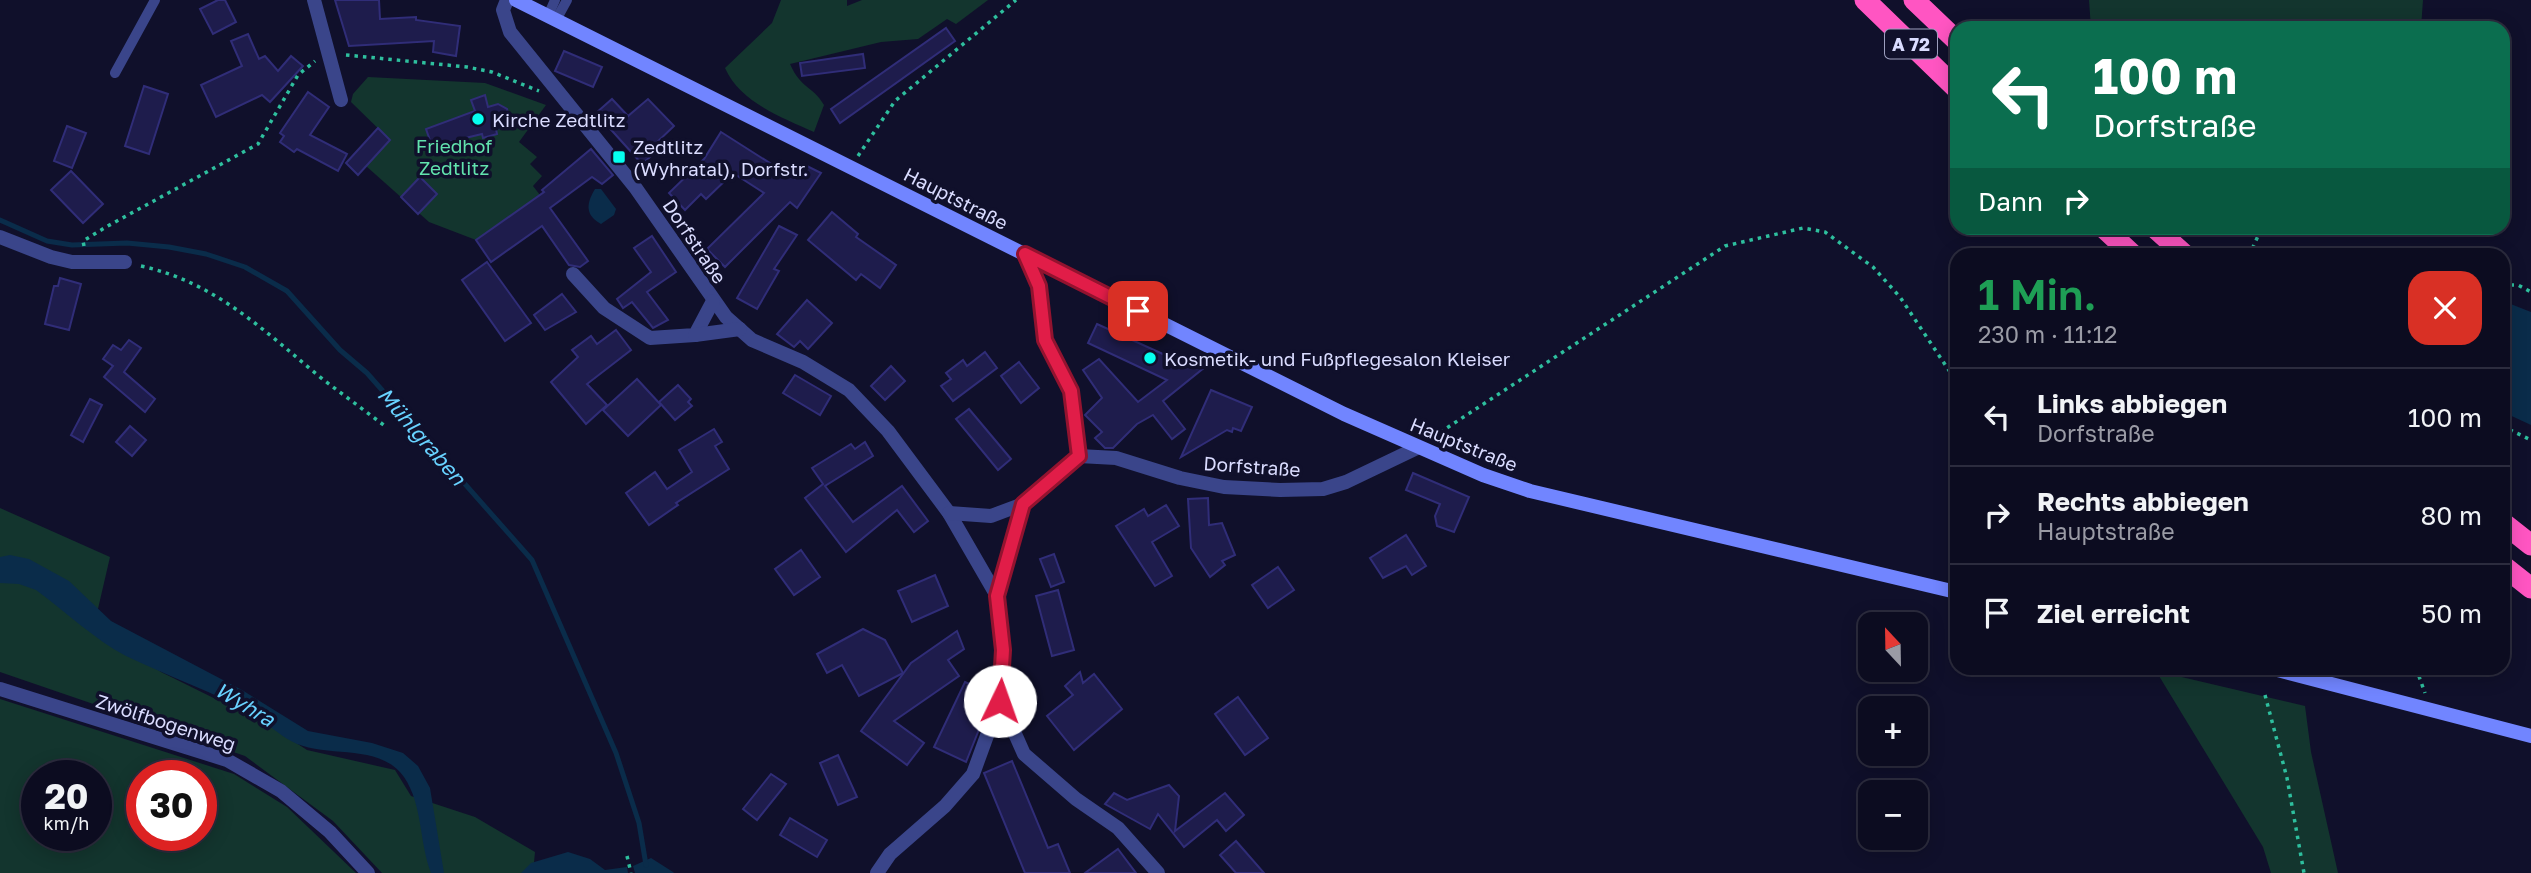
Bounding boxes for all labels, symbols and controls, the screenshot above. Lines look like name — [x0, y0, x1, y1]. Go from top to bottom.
road number: A 72 — [1885, 29, 1937, 58]
text: 100 m — [2093, 46, 2237, 105]
icon: left — [1978, 49, 2069, 140]
text: Dorfstraße — [2093, 106, 2257, 144]
place label: Kirche Zedtlitz — [492, 108, 625, 131]
marker: Kirche Zedtlitz — [470, 111, 486, 127]
park label: Friedhof Zedtlitz — [416, 134, 492, 179]
place label: Zedtlitz (Wyhratal), Dorfstr. — [633, 135, 809, 180]
marker: Zedtlitz (Wyhratal), Dorfstr. — [611, 149, 627, 165]
street label: Hauptstraße — [900, 162, 1012, 234]
icon: right — [2057, 182, 2095, 220]
text: Dann — [1978, 186, 2043, 217]
street label: Dorfstraße — [658, 194, 732, 288]
text: 1 Min. — [1978, 269, 2096, 319]
button: close — [2408, 271, 2482, 345]
pin — [1108, 281, 1168, 341]
icon: arrive — [1119, 292, 1157, 330]
text: 230 m · 11:12 — [1978, 320, 2117, 348]
place label: Kosmetik- und Fußpflegesalon Kleiser — [1164, 347, 1511, 370]
marker: Kosmetik- und Fußpflegesalon Kleiser — [1142, 350, 1158, 366]
water label: Mühlgraben — [373, 382, 472, 491]
text: Links abbiegen — [2037, 388, 2227, 419]
icon: left — [1978, 398, 2016, 436]
text: 100 m — [2408, 402, 2482, 433]
street label: Hauptstraße — [1407, 412, 1521, 476]
text: Dorfstraße — [2037, 419, 2155, 447]
street label: Dorfstraße — [1203, 451, 1301, 481]
text: Rechts abbiegen — [2037, 486, 2249, 517]
icon: right — [1978, 496, 2016, 534]
text: 80 m — [2421, 500, 2482, 531]
text: Hauptstraße — [2037, 517, 2175, 545]
icon: arrive — [1978, 594, 2016, 632]
text: Ziel erreicht — [2037, 598, 2190, 629]
text: 50 m — [2421, 598, 2482, 629]
north arrow — [1858, 612, 1928, 682]
map controls — [1858, 612, 1928, 850]
position arrow — [963, 664, 1037, 738]
water label: Wyhra — [211, 676, 280, 732]
street label: Zwölfbogenweg — [93, 689, 239, 755]
button: + — [1858, 696, 1928, 766]
speed limit sign: 30 — [126, 760, 217, 851]
text: 20 — [44, 775, 89, 817]
button: − — [1858, 780, 1928, 850]
text: km/h — [44, 812, 89, 834]

